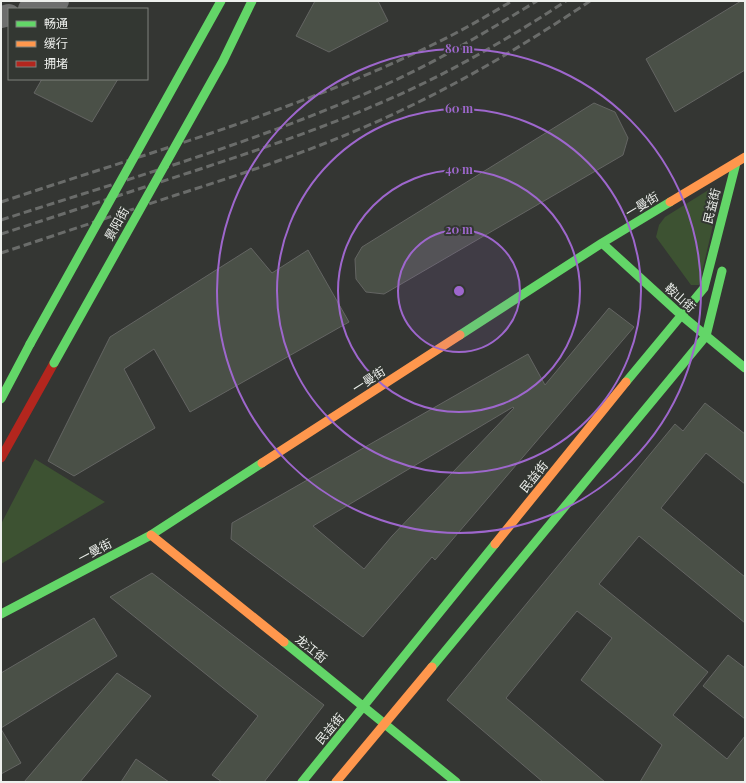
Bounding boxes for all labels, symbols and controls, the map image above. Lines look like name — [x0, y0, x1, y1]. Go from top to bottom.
legend — [8, 8, 148, 80]
text: 畅通 — [44, 15, 68, 31]
text: 缓行 — [44, 35, 68, 51]
text: 80 m — [445, 40, 473, 56]
text: 拥堵 — [44, 55, 68, 71]
text: 60 m — [445, 100, 473, 116]
text: 40 m — [445, 161, 473, 177]
street label: 民益街 — [699, 186, 723, 225]
street label: 一曼街 — [622, 188, 661, 220]
street label: 景阳街 — [100, 204, 132, 243]
text: 20 m — [445, 221, 473, 237]
street label: 鞍山街 — [662, 279, 699, 315]
centre of rings — [452, 284, 466, 298]
street label: 一曼街 — [349, 363, 388, 396]
street label: 民益街 — [516, 457, 551, 495]
street label: 一曼街 — [75, 535, 114, 566]
street label: 龙江街 — [293, 631, 331, 666]
street label: 民益街 — [312, 709, 347, 747]

